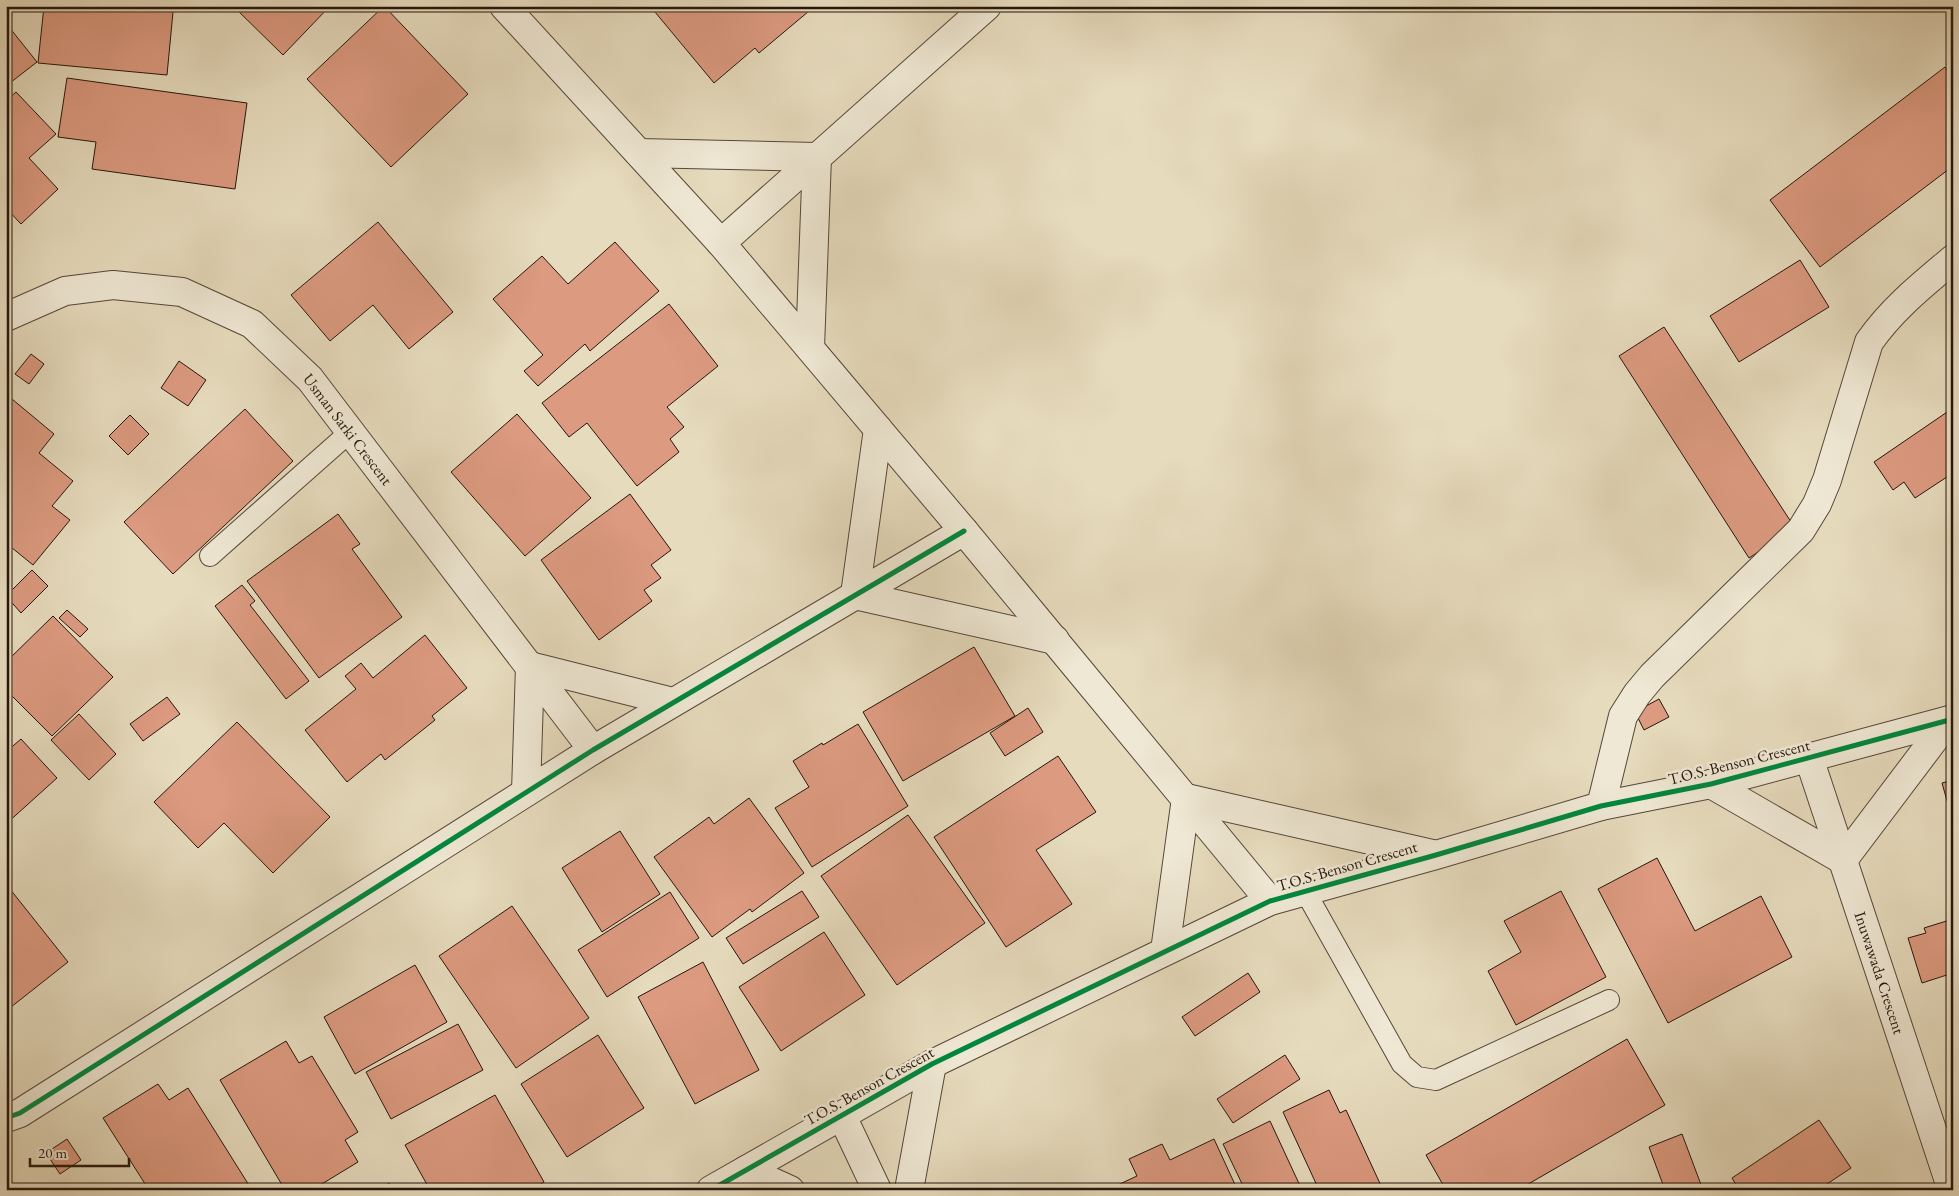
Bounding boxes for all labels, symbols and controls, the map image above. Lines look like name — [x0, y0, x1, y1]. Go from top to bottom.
street label: Usman Sarki Crescent — [299, 369, 398, 489]
street label: T.O.S. Benson Crescent — [1666, 734, 1812, 790]
street label: T.O.S. Benson Crescent — [1274, 836, 1420, 896]
street label: Inuwawada Crescent — [1850, 908, 1910, 1037]
street label: T.O.S. Benson Crescent — [800, 1042, 938, 1130]
scale bar — [30, 1136, 129, 1168]
text: 20 m — [38, 1143, 67, 1162]

